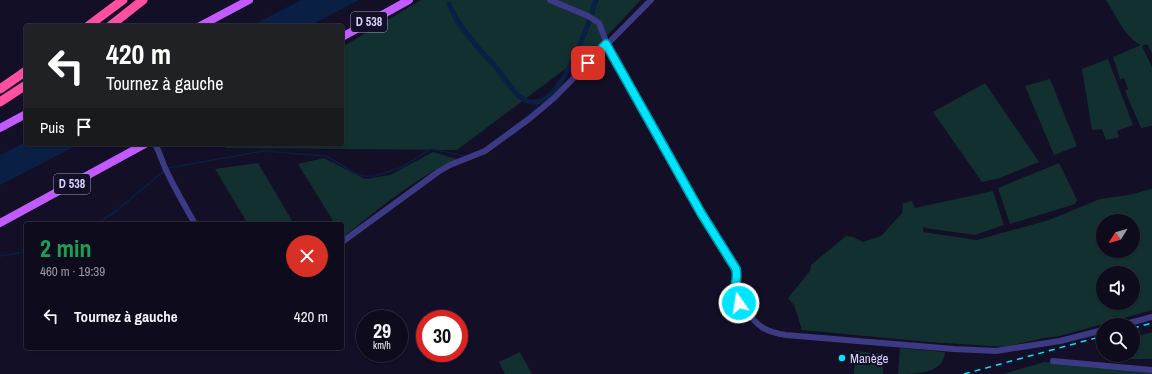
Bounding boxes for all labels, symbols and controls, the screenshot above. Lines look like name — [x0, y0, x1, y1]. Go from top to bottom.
road number: D 538 — [351, 12, 387, 32]
text: 420 m — [106, 35, 171, 73]
icon: left — [40, 40, 92, 92]
pin — [571, 46, 605, 80]
icon: arrive — [577, 52, 599, 74]
text: Tournez à gauche — [106, 71, 223, 96]
icon: arrive — [73, 116, 95, 138]
text: Puis — [40, 117, 65, 138]
road number: D 538 — [54, 174, 90, 194]
north arrow — [1096, 214, 1140, 258]
map controls — [1096, 214, 1140, 362]
text: 2 min — [40, 232, 91, 264]
button: close — [286, 235, 328, 277]
text: 460 m · 19:39 — [40, 263, 105, 280]
button: sound — [1096, 266, 1140, 310]
position arrow — [718, 282, 760, 324]
icon: left — [40, 305, 62, 327]
text: Tournez à gauche — [74, 306, 178, 327]
text: 420 m — [294, 306, 328, 327]
speed limit sign: 30 — [416, 310, 468, 362]
text: 29 — [373, 317, 391, 344]
button: search — [1096, 318, 1140, 362]
text: km/h — [373, 339, 391, 352]
place label: Manège — [850, 350, 889, 367]
marker: Manège — [837, 353, 847, 363]

